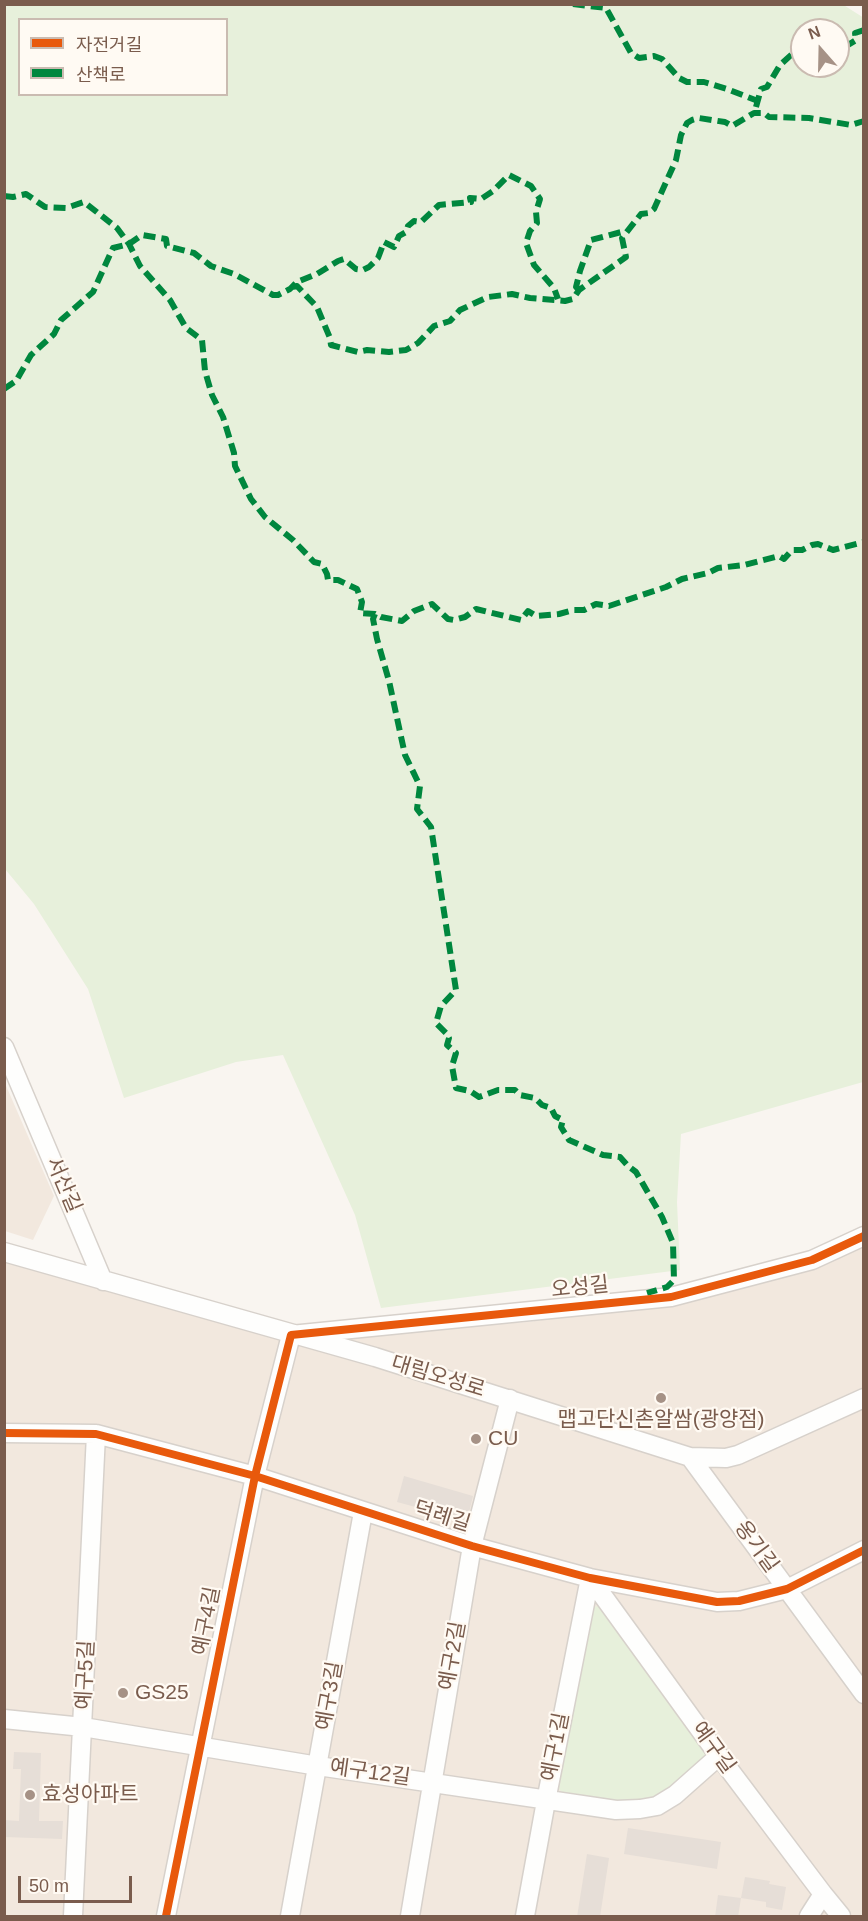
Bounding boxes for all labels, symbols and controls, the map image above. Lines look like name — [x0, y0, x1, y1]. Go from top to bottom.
legend — [18, 18, 228, 96]
north arrow — [790, 18, 850, 78]
text: N — [806, 23, 823, 42]
text: 자전거길 — [76, 35, 142, 55]
text: 산책로 — [76, 65, 126, 85]
street label: 서산길 — [40, 1153, 86, 1217]
street label: 오성길 — [550, 1272, 610, 1304]
street label: 대림오성로 — [388, 1351, 488, 1403]
marker: 맵고단신촌알쌈(광양점) — [654, 1391, 668, 1405]
place label: 맵고단신촌알쌈(광양점) — [557, 1407, 765, 1433]
place label: CU — [488, 1426, 518, 1452]
marker: CU — [469, 1432, 483, 1446]
street label: 덕례길 — [411, 1496, 473, 1538]
street label: 옹기길 — [729, 1516, 783, 1578]
street label: 예구4길 — [188, 1584, 226, 1658]
street label: 예구2길 — [435, 1620, 471, 1692]
street label: 예구5길 — [72, 1640, 100, 1710]
street label: 예구3길 — [312, 1660, 348, 1732]
place label: GS25 — [135, 1680, 189, 1706]
marker: GS25 — [116, 1686, 130, 1700]
street label: 예구1길 — [537, 1710, 575, 1784]
street label: 예구길 — [686, 1717, 740, 1779]
street label: 예구12길 — [328, 1755, 412, 1791]
place label: 효성아파트 — [42, 1782, 139, 1808]
marker: 효성아파트 — [23, 1788, 37, 1802]
scale bar — [21, 1864, 135, 1902]
text: 50 m — [29, 1876, 69, 1896]

